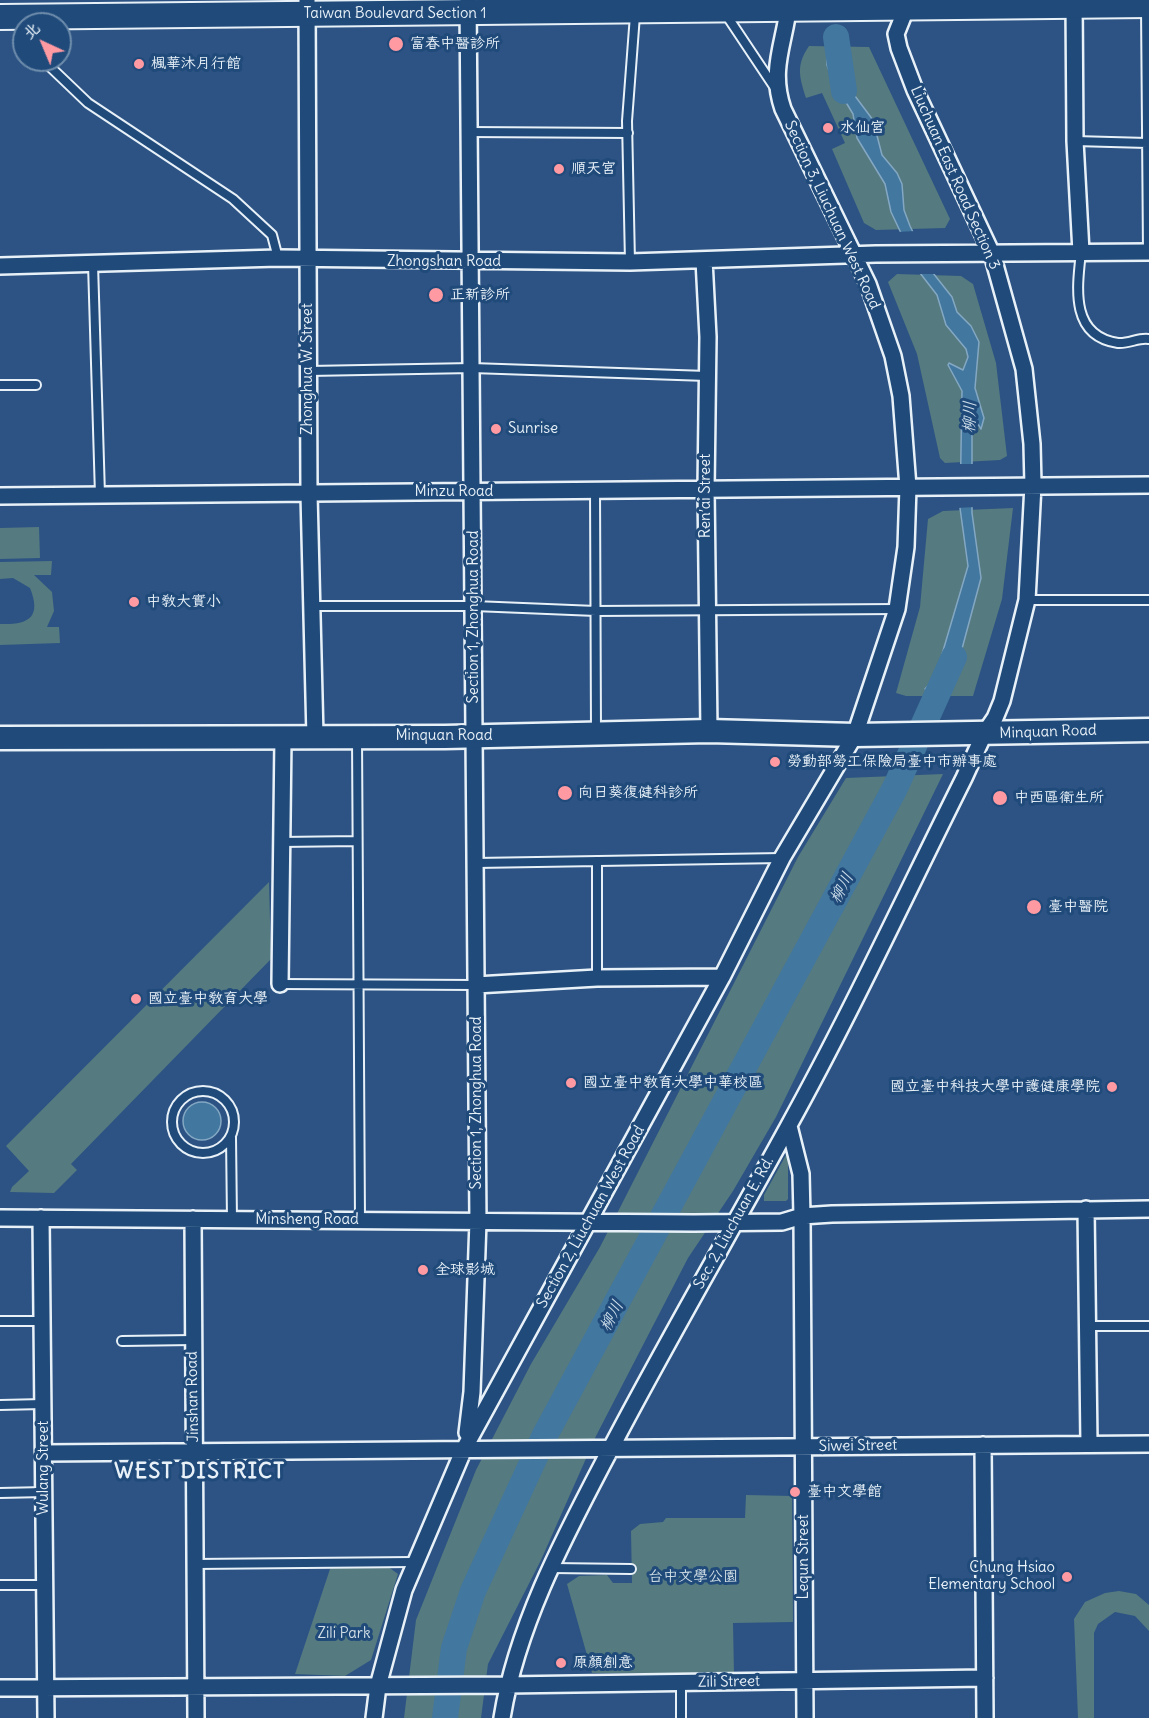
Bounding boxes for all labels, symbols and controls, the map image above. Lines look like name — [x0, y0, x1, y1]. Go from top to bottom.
street label: Taiwan Boulevard Section 1 — [303, 5, 487, 23]
north arrow — [12, 12, 72, 72]
text: 北 — [18, 18, 44, 43]
marker: 富春中醫診所 — [387, 35, 405, 53]
place label: 富春中醫診所 — [410, 35, 500, 53]
place label: 楓華沐月行館 — [151, 55, 241, 73]
marker: 楓華沐月行館 — [132, 57, 146, 71]
street label: Liuchuan East Road Section 3 — [906, 83, 1004, 273]
street label: Section 3, Liuchuan West Road — [780, 118, 884, 312]
place label: 水仙宮 — [840, 119, 885, 137]
marker: 水仙宮 — [821, 121, 835, 135]
place label: 順天宮 — [571, 160, 616, 178]
marker: 順天宮 — [552, 162, 566, 176]
street label: Zhongshan Road — [387, 253, 501, 271]
marker: 正新診所 — [427, 286, 445, 304]
place label: 正新診所 — [450, 286, 510, 304]
street label: Zhonghua W. Street — [299, 303, 317, 435]
water label: 柳川 — [960, 401, 980, 433]
place label: Sunrise — [508, 420, 558, 438]
marker: Sunrise — [489, 422, 503, 436]
street label: Ren’ai Street — [697, 454, 715, 538]
street label: Minzu Road — [415, 483, 493, 501]
street label: Section 1, Zhonghua Road — [465, 530, 483, 704]
place label: 中教大實小 — [146, 593, 221, 611]
marker: 中教大實小 — [127, 595, 141, 609]
street label: Minquan Road — [999, 721, 1097, 743]
street label: Minquan Road — [395, 727, 493, 745]
place label: 勞動部勞工保險局臺中市辦事處 — [787, 753, 997, 771]
marker: 勞動部勞工保險局臺中市辦事處 — [768, 755, 782, 769]
marker: 向日葵復健科診所 — [556, 784, 574, 802]
place label: 向日葵復健科診所 — [578, 784, 698, 802]
marker: 中西區衛生所 — [991, 789, 1009, 807]
place label: 中西區衛生所 — [1014, 789, 1104, 807]
water label: 柳川 — [826, 869, 858, 907]
marker: 臺中醫院 — [1025, 898, 1043, 916]
place label: 臺中醫院 — [1048, 898, 1108, 916]
place label: 國立臺中教育大學 — [148, 990, 268, 1008]
marker: 國立臺中教育大學 — [129, 992, 143, 1006]
street label: Section 1, Zhonghua Road — [468, 1016, 486, 1190]
place label: 國立臺中教育大學中華校區 — [583, 1074, 763, 1092]
marker: 國立臺中教育大學中華校區 — [564, 1076, 578, 1090]
place label: 國立臺中科技大學中護健康學院 — [890, 1078, 1100, 1096]
marker: 國立臺中科技大學中護健康學院 — [1105, 1080, 1119, 1094]
street label: Section 2, Liuchuan West Road — [533, 1123, 649, 1311]
street label: Sec. 2, Liuchuan E. Rd. — [690, 1154, 778, 1292]
street label: Minsheng Road — [255, 1211, 359, 1229]
place label: 全球影城 — [435, 1261, 495, 1279]
marker: 全球影城 — [416, 1263, 430, 1277]
water label: 柳川 — [596, 1297, 628, 1335]
street label: Jinshan Road — [183, 1351, 203, 1443]
street label: Wulang Street — [35, 1421, 53, 1515]
street label: Siwei Street — [819, 1436, 897, 1456]
district label: WEST DISTRICT — [114, 1459, 286, 1485]
place label: 臺中文學館 — [807, 1483, 882, 1501]
marker: 臺中文學館 — [788, 1485, 802, 1499]
street label: Lequn Street — [795, 1514, 813, 1600]
place label: Chung Hsiao Elementary School — [928, 1559, 1055, 1594]
park label: 台中文學公園 — [648, 1568, 738, 1586]
marker: Chung Hsiao Elementary School — [1060, 1570, 1074, 1584]
park label: Zili Park — [317, 1625, 371, 1643]
place label: 原顏創意 — [573, 1654, 633, 1672]
marker: 原顏創意 — [554, 1656, 568, 1670]
street label: Zili Street — [698, 1672, 760, 1692]

